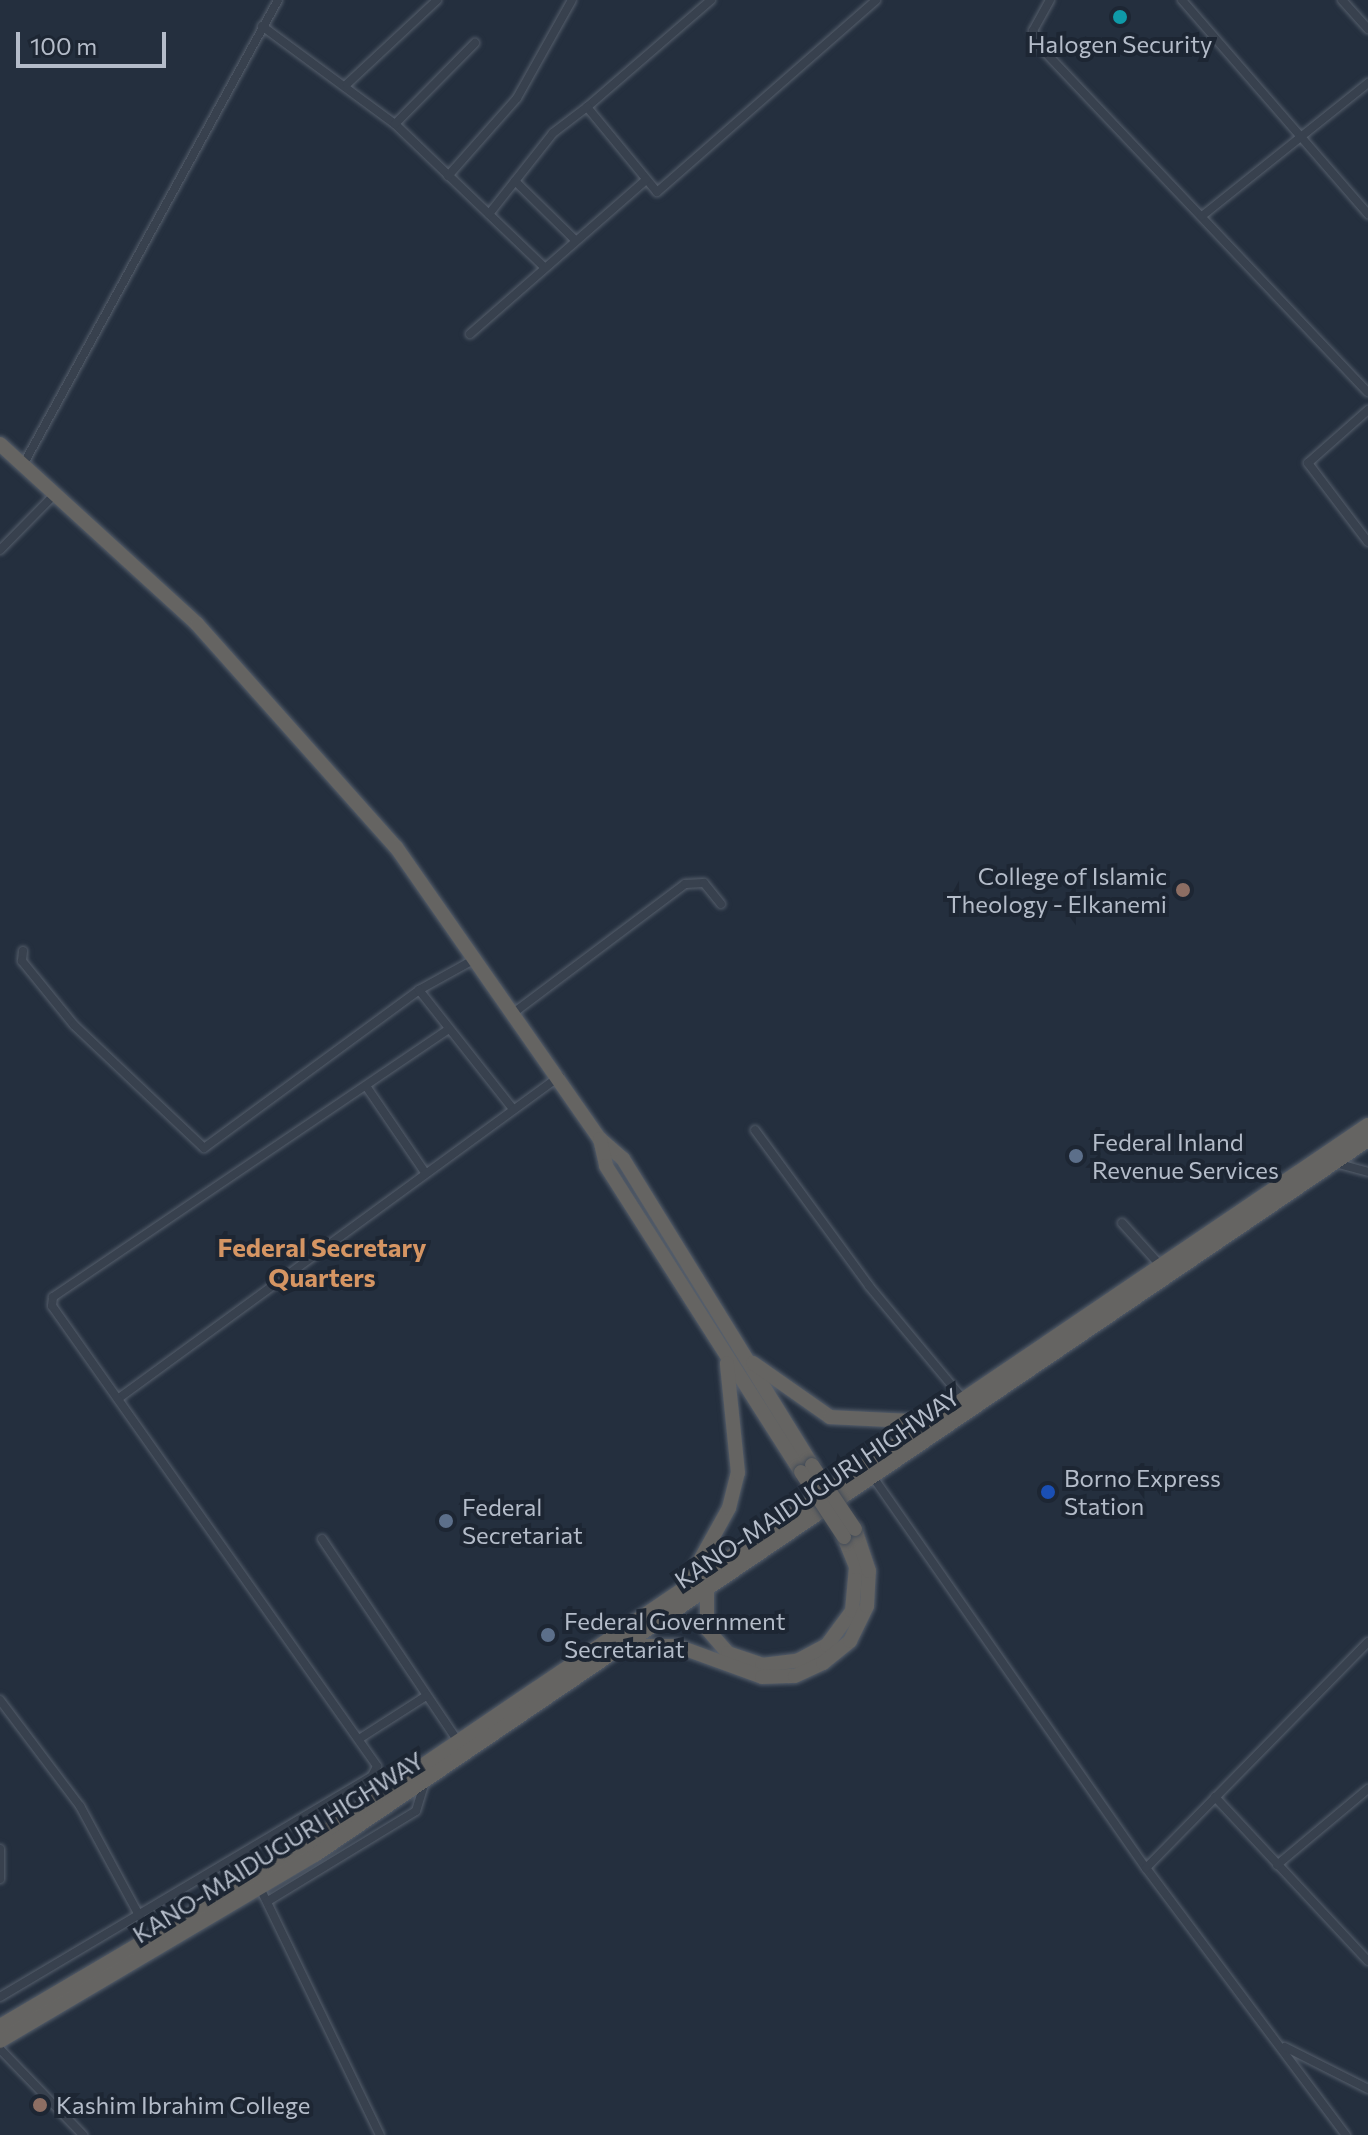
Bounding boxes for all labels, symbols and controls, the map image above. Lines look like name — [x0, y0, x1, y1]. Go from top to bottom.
marker: Halogen Security — [1111, 8, 1129, 26]
scale bar — [20, 16, 170, 66]
place label: Halogen Security — [1028, 30, 1212, 58]
text: 100 m — [30, 31, 97, 60]
place label: College of Islamic Theology - Elkanemi — [946, 862, 1167, 918]
marker: College of Islamic Theology - Elkanemi — [1174, 881, 1192, 899]
place label: Federal Inland Revenue Services — [1092, 1128, 1279, 1184]
marker: Federal Inland Revenue Services — [1067, 1147, 1085, 1165]
district label: Federal Secretary Quarters — [217, 1231, 427, 1292]
street label: KANO-MAIDUGURI HIGHWAY — [669, 1382, 965, 1594]
place label: Borno Express Station — [1064, 1464, 1221, 1520]
marker: Borno Express Station — [1039, 1483, 1057, 1501]
place label: Federal Secretariat — [462, 1493, 583, 1549]
marker: Federal Secretariat — [437, 1512, 455, 1530]
place label: Federal Government Secretariat — [564, 1607, 786, 1663]
marker: Federal Government Secretariat — [539, 1626, 557, 1644]
street label: KANO-MAIDUGURI HIGHWAY — [127, 1745, 429, 1949]
place label: Kashim Ibrahim College — [56, 2091, 310, 2119]
marker: Kashim Ibrahim College — [31, 2096, 49, 2114]

